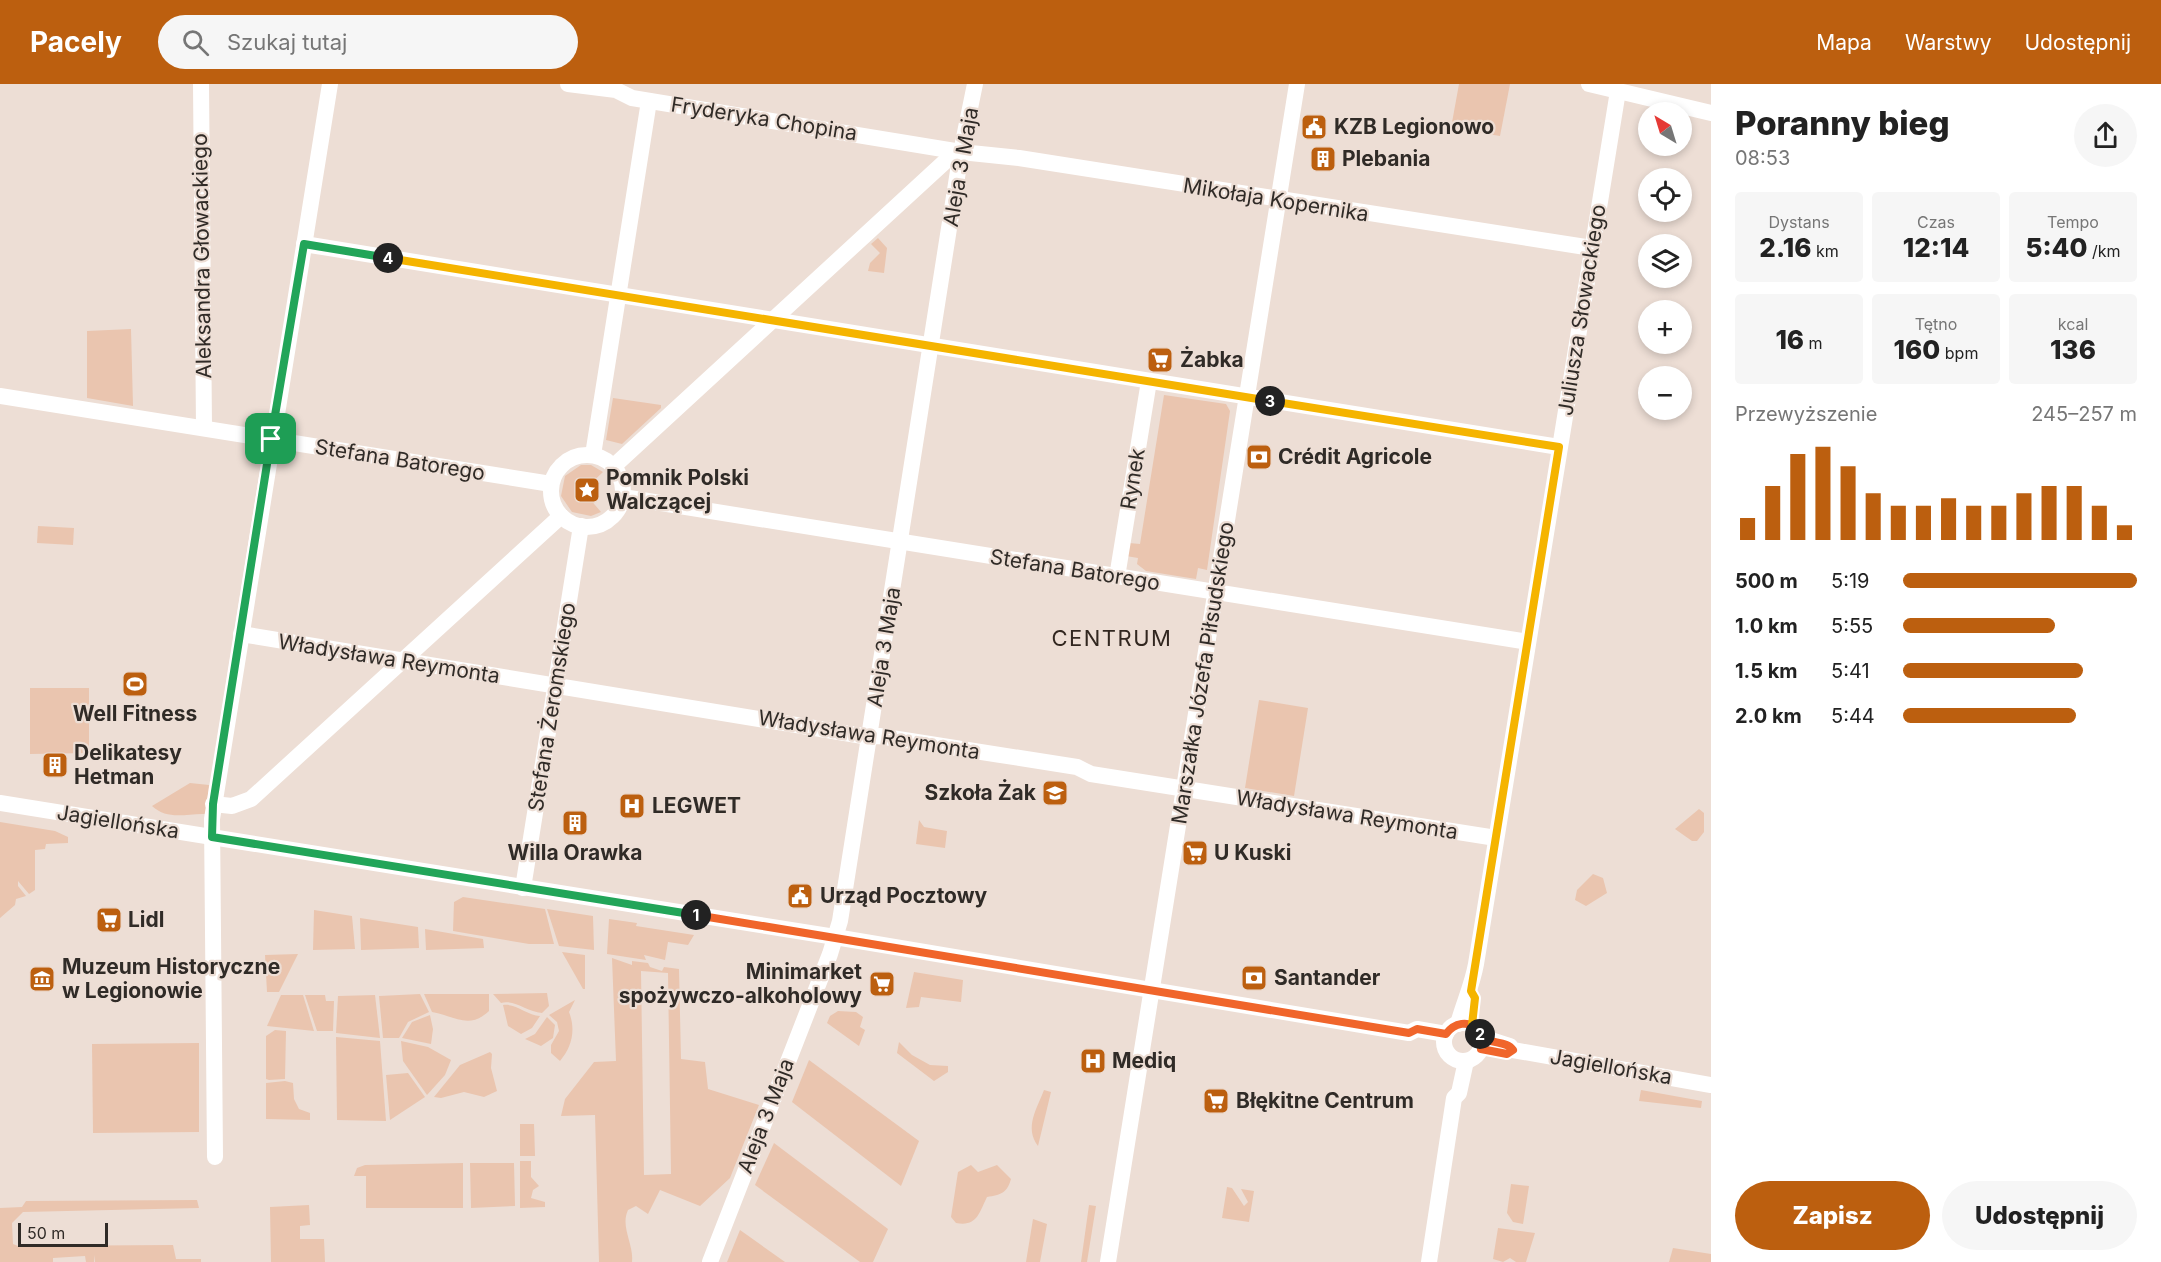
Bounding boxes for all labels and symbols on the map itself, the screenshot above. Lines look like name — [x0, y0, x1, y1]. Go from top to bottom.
street label: Fryderyka Chopina — [669, 91, 859, 146]
north arrow — [1638, 102, 1692, 156]
street label: Aleja 3 Maja — [938, 105, 983, 229]
public building icon: KZB Legionowo — [1299, 112, 1329, 142]
place label: KZB Legionowo — [1334, 114, 1494, 139]
street label: Aleksandra Głowackiego — [187, 133, 216, 379]
building icon: Plebania — [1308, 144, 1338, 174]
place label: Plebania — [1342, 146, 1430, 171]
street label: Mikołaja Kopernika — [1182, 173, 1371, 227]
street label: Juliusza Słowackiego — [1552, 203, 1611, 417]
pin: 4 — [373, 243, 403, 273]
supermarket icon: Żabka — [1145, 345, 1175, 375]
place label: Żabka — [1180, 346, 1244, 372]
pin: 3 — [1255, 386, 1285, 416]
pin — [245, 413, 296, 464]
street label: Stefana Batorego — [313, 434, 487, 485]
bank icon: Crédit Agricole — [1244, 442, 1274, 472]
place label: Crédit Agricole — [1278, 444, 1432, 469]
street label: Rynek — [1115, 446, 1150, 511]
place label: Pomnik Polski Walczącej — [606, 465, 749, 514]
place icon: Pomnik Polski Walczącej — [572, 475, 602, 505]
street label: Marszałka Józefa Piłsudskiego — [1166, 520, 1239, 826]
street label: Stefana Batorego — [988, 544, 1162, 595]
street label: Aleja 3 Maja — [862, 585, 905, 709]
street label: Stefana Żeromskiego — [522, 601, 580, 813]
district label: CENTRUM — [1052, 625, 1172, 651]
street label: Władysława Reymonta — [276, 629, 502, 688]
sports icon: Well Fitness — [120, 669, 150, 699]
place label: Well Fitness — [73, 701, 197, 726]
street label: Władysława Reymonta — [756, 705, 982, 764]
place label: Delikatesy Hetman — [74, 740, 182, 789]
building icon: Delikatesy Hetman — [40, 750, 70, 780]
school or university icon: Szkoła Żak — [1040, 778, 1070, 808]
place label: Szkoła Żak — [924, 779, 1037, 805]
street label: Władysława Reymonta — [1234, 785, 1460, 844]
hospital icon: LEGWET — [617, 791, 647, 821]
place label: LEGWET — [652, 793, 741, 818]
street label: Jagiellońska — [55, 799, 181, 844]
building icon: Willa Orawka — [560, 808, 590, 838]
supermarket icon: U Kuski — [1180, 838, 1210, 868]
place label: Willa Orawka — [508, 840, 642, 865]
place label: U Kuski — [1214, 840, 1291, 865]
public building icon: Urząd Pocztowy — [785, 881, 815, 911]
place label: Urząd Pocztowy — [820, 883, 988, 908]
pin: 1 — [681, 900, 711, 930]
supermarket icon: Lidl — [94, 905, 124, 935]
place label: Lidl — [128, 907, 165, 932]
place label: Muzeum Historyczne w Legionowie — [62, 954, 280, 1003]
place label: Minimarket spożywczo-alkoholowy — [619, 959, 862, 1008]
bank icon: Santander — [1239, 963, 1269, 993]
museum icon: Muzeum Historyczne w Legionowie — [27, 964, 57, 994]
place label: Santander — [1274, 965, 1381, 990]
supermarket icon: Minimarket spożywczo-alkoholowy — [867, 969, 897, 999]
pin: 2 — [1465, 1019, 1495, 1049]
street label: Jagiellońska — [1548, 1043, 1674, 1090]
hospital icon: Mediq — [1078, 1046, 1108, 1076]
place label: Mediq — [1112, 1048, 1176, 1073]
street label: Aleja 3 Maja — [732, 1055, 799, 1177]
supermarket icon: Błękitne Centrum — [1201, 1086, 1231, 1116]
place label: Błękitne Centrum — [1236, 1088, 1414, 1113]
scale bar — [18, 1220, 108, 1248]

